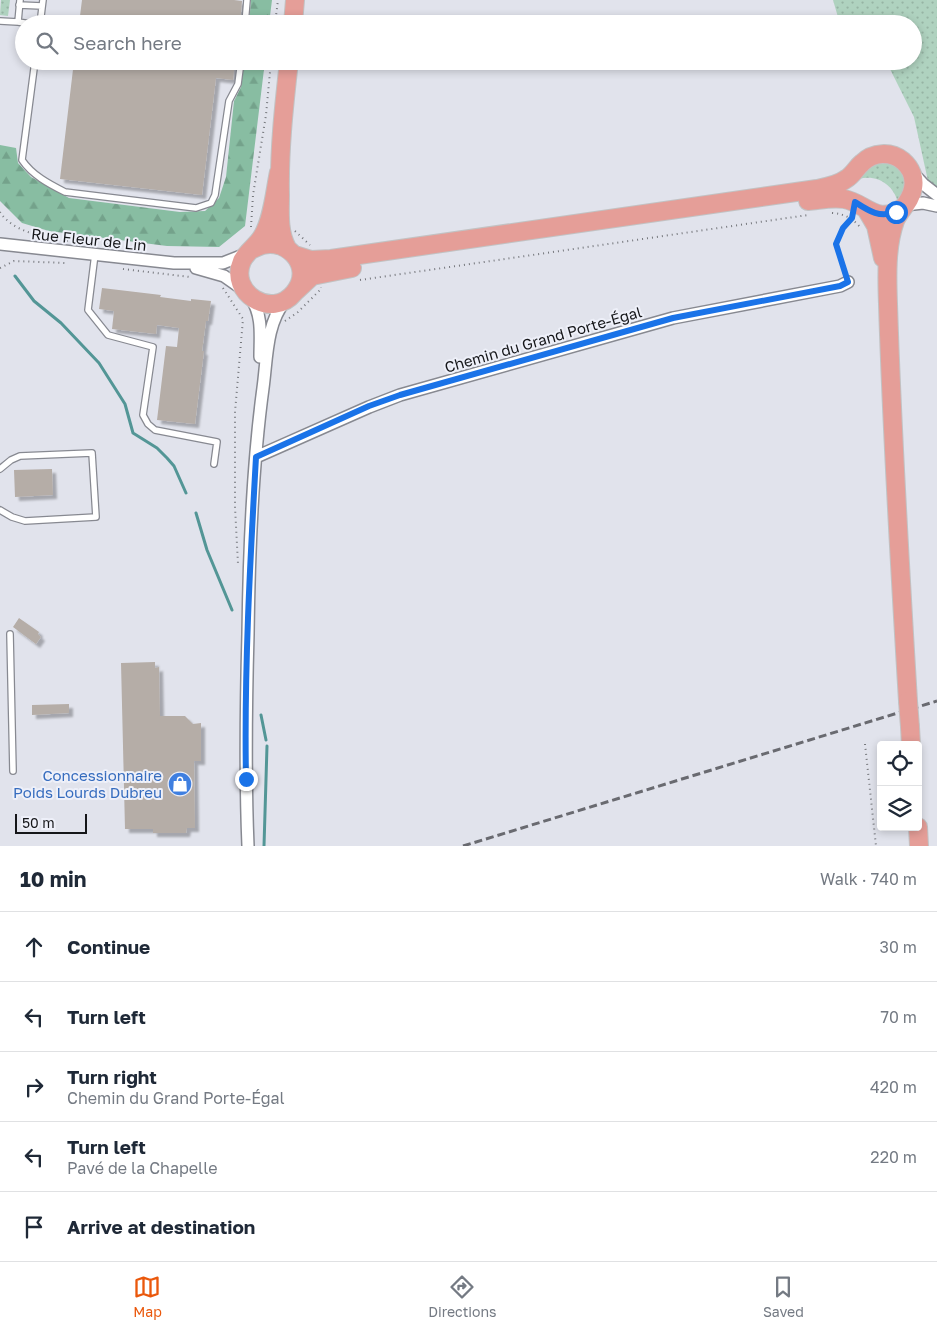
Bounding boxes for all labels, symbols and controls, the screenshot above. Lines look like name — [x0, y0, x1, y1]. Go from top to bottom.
search box — [15, 15, 922, 70]
icon: search — [33, 29, 61, 57]
text: Search here — [73, 31, 182, 54]
route start — [885, 201, 908, 224]
street label: Rue Fleur de Lin — [30, 224, 148, 254]
street label: Chemin du Grand Porte-Égal — [442, 302, 644, 376]
map controls — [877, 741, 922, 831]
button: locate — [877, 741, 922, 786]
place label: Concessionnaire Poids Lourds Dubreu — [13, 766, 162, 801]
route end — [235, 768, 258, 791]
shop icon: Concessionnaire Poids Lourds Dubreu — [167, 771, 193, 797]
button: layers — [877, 786, 922, 831]
scale bar — [15, 811, 88, 834]
text: 50 m — [22, 814, 55, 831]
text: 10 min — [20, 866, 87, 892]
text: Walk · 740 m — [820, 869, 917, 889]
icon: ahead — [20, 933, 48, 961]
text: Continue — [67, 935, 150, 958]
text: 30 m — [880, 937, 917, 957]
icon: left — [20, 1003, 48, 1031]
text: Turn left — [67, 1005, 146, 1028]
text: 70 m — [880, 1007, 917, 1027]
text: Turn right — [67, 1065, 157, 1088]
icon: right — [20, 1073, 48, 1101]
text: 420 m — [870, 1077, 917, 1097]
text: Chemin du Grand Porte-Égal — [67, 1088, 285, 1108]
text: Turn left — [67, 1135, 146, 1158]
icon: left — [20, 1143, 48, 1171]
text: 220 m — [870, 1147, 917, 1167]
text: Pavé de la Chapelle — [67, 1158, 217, 1178]
icon: arrive — [20, 1213, 48, 1241]
text: Arrive at destination — [67, 1215, 255, 1238]
tab: Map — [133, 1273, 162, 1320]
tab: Directions — [428, 1273, 497, 1320]
tab: Saved — [763, 1273, 804, 1320]

